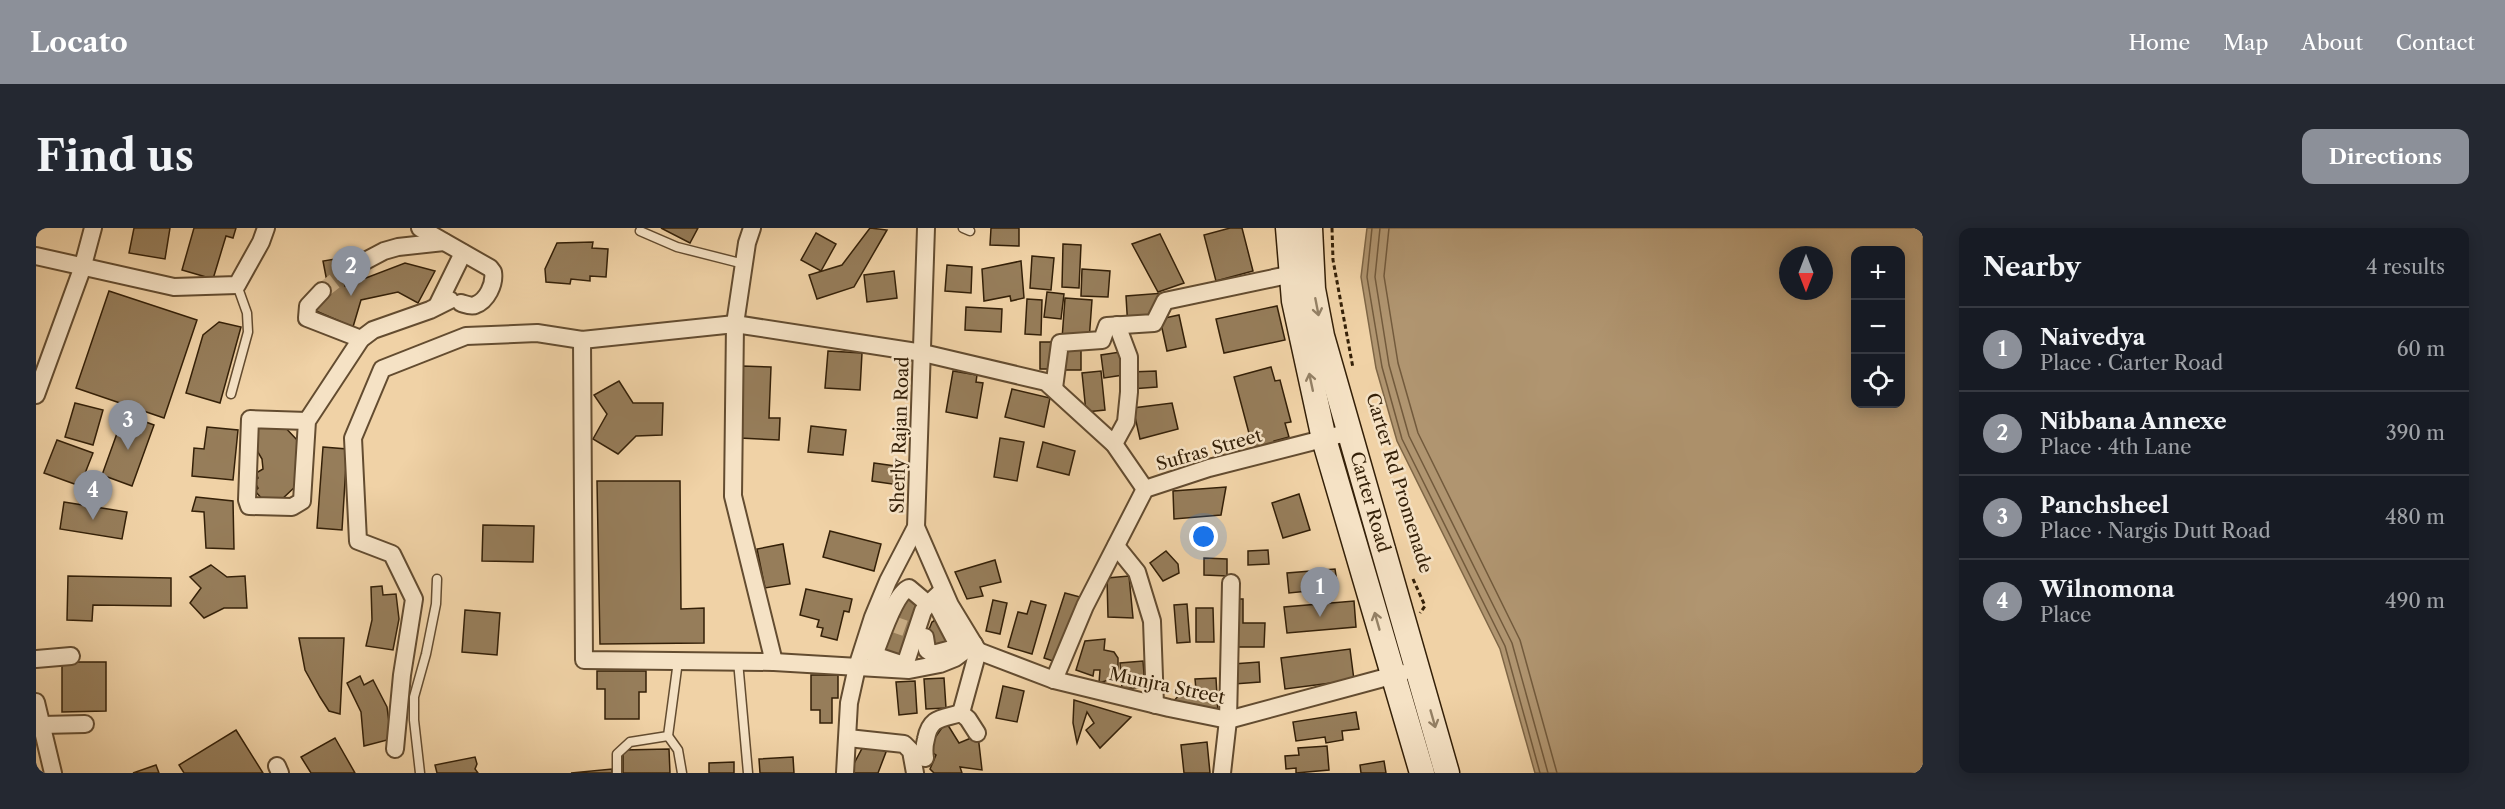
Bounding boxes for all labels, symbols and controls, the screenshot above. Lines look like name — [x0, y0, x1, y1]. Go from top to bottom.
text: Locato — [30, 25, 128, 59]
text: Home — [2129, 30, 2190, 55]
text: Map — [2223, 30, 2268, 55]
text: About — [2301, 30, 2363, 55]
text: Contact — [2396, 30, 2475, 55]
button: Directions — [2302, 129, 2469, 184]
text: Find us — [36, 130, 194, 182]
north arrow — [1779, 246, 1833, 300]
map controls — [1851, 246, 1905, 408]
button: + — [1851, 246, 1905, 300]
pin: 2 — [332, 247, 370, 296]
text: Nearby — [1983, 251, 2081, 283]
text: 4 results — [2366, 255, 2445, 279]
one-way arrow — [1312, 297, 1323, 316]
button: − — [1851, 300, 1905, 354]
text: Naivedya — [2040, 324, 2145, 351]
text: 1 — [1998, 337, 2007, 361]
text: 60 m — [2397, 337, 2445, 361]
text: Place · Carter Road — [2040, 351, 2223, 375]
button: locate — [1851, 354, 1905, 408]
street label: Sherly Rajan Road — [886, 356, 914, 514]
one-way arrow — [1305, 372, 1317, 391]
street label: Carter Rd Promenade — [1361, 390, 1437, 576]
pin: 3 — [108, 400, 148, 450]
text: Nibbana Annexe — [2040, 408, 2227, 435]
text: 2 — [1997, 421, 2008, 445]
text: 390 m — [2386, 421, 2445, 445]
street label: Sufras Street — [1154, 424, 1265, 476]
text: Place · 4th Lane — [2040, 435, 2192, 459]
street label: Carter Road — [1345, 449, 1395, 555]
pin: 4 — [74, 470, 112, 520]
text: Panchsheel — [2040, 492, 2169, 519]
text: 3 — [1997, 505, 2008, 529]
text: 480 m — [2385, 505, 2445, 529]
text: Place · Nargis Dutt Road — [2040, 519, 2271, 543]
your location — [1189, 522, 1218, 551]
pin: 1 — [1300, 568, 1340, 617]
text: Wilnomona — [2040, 576, 2175, 603]
text: 4 — [1997, 589, 2008, 613]
text: 490 m — [2385, 589, 2445, 613]
text: Place — [2040, 603, 2091, 627]
one-way arrow — [1371, 612, 1382, 631]
street label: Munjra Street — [1107, 663, 1228, 709]
one-way arrow — [1428, 710, 1439, 729]

